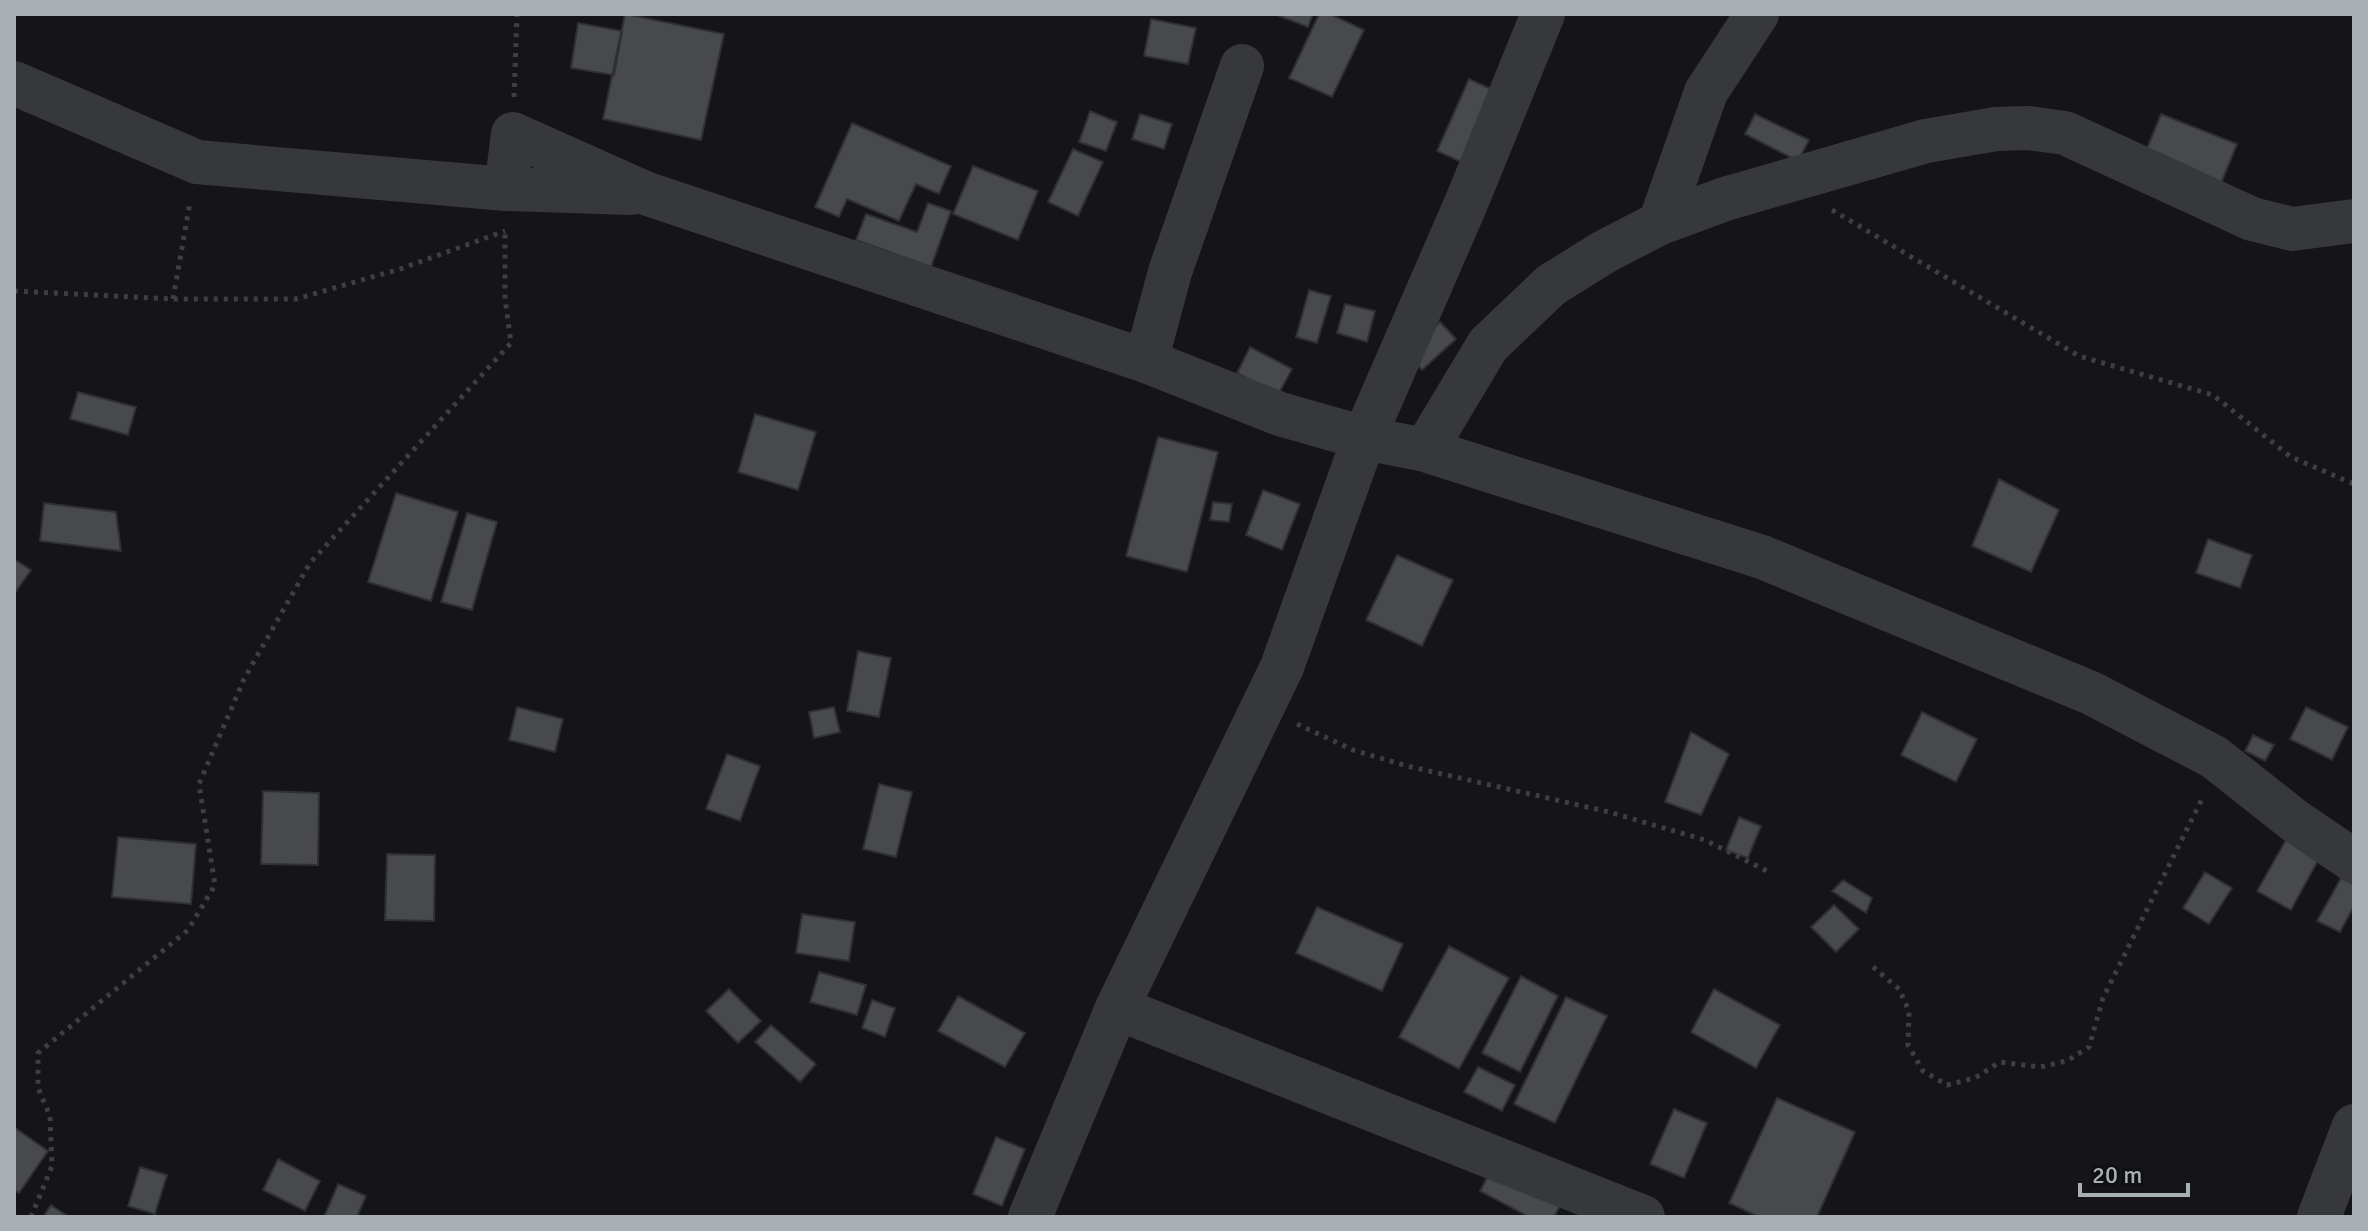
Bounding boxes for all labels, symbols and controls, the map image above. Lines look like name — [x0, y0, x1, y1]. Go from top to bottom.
scale bar — [2080, 1147, 2188, 1197]
text: 20 m — [2092, 1160, 2142, 1190]

